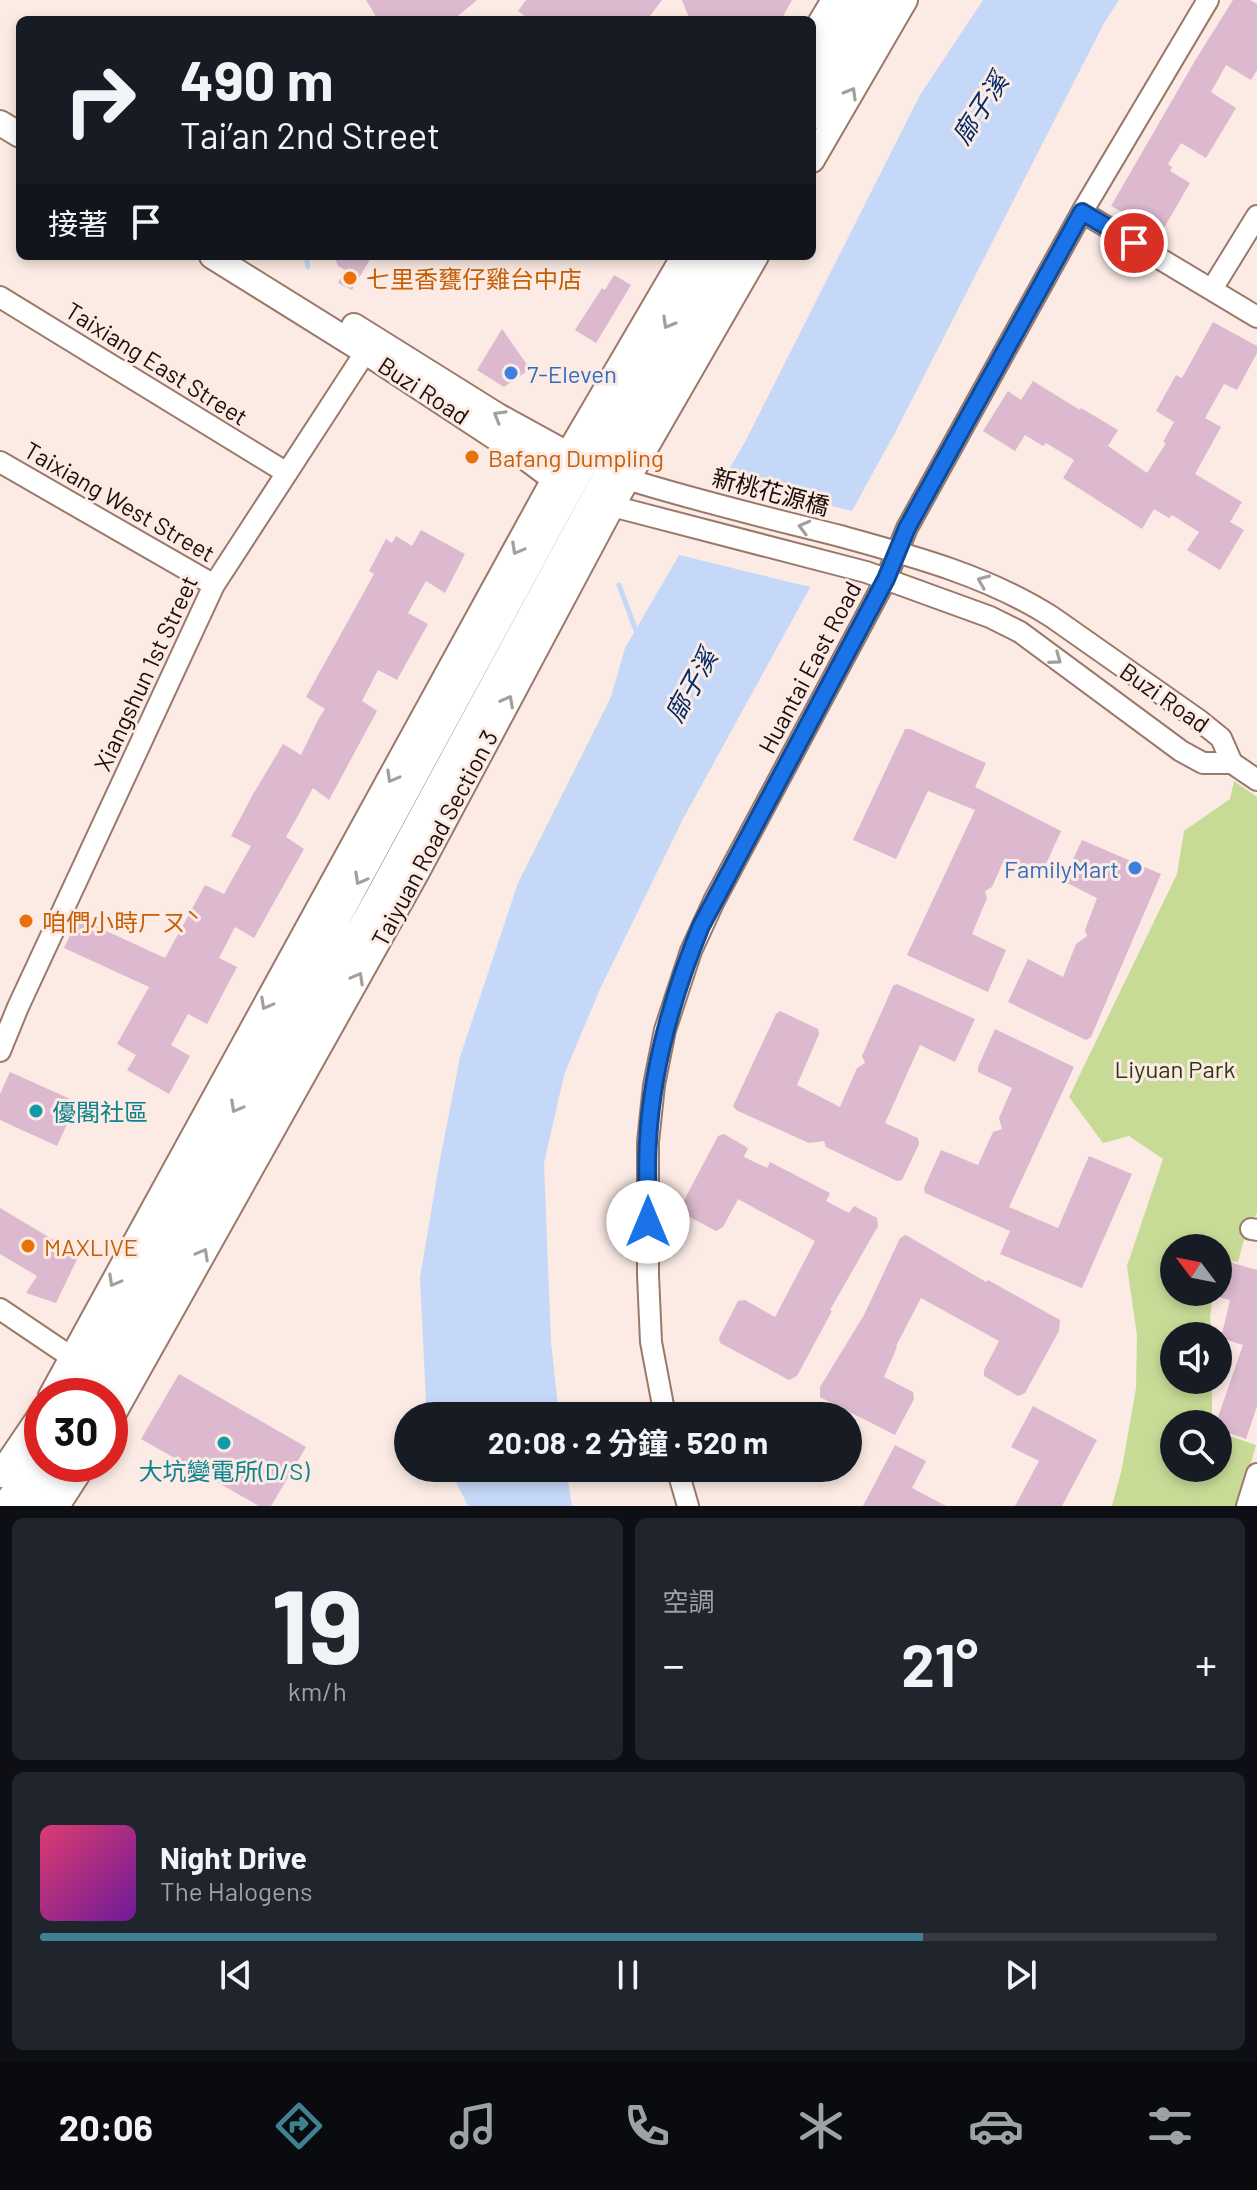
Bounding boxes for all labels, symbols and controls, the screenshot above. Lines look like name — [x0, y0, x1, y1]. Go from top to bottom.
text: 490 m — [180, 45, 334, 112]
icon: right — [48, 48, 152, 152]
water label: 廍子溪 — [945, 64, 1015, 149]
one-way arrow — [841, 87, 857, 102]
text: Tai’an 2nd Street — [180, 113, 440, 156]
icon: arrive — [124, 200, 168, 244]
text: 接著 — [48, 205, 108, 241]
pin — [1100, 209, 1168, 277]
icon: arrive — [1112, 221, 1156, 265]
place label: 七里香甕仔雞台中店 — [366, 264, 582, 293]
marker: 七里香甕仔雞台中店 — [341, 269, 359, 287]
street label: Taixiang East Street — [61, 295, 253, 431]
one-way arrow — [662, 314, 677, 329]
street label: Buzi Road — [373, 350, 475, 430]
place label: 7-Eleven — [527, 359, 617, 388]
marker: 7-Eleven — [502, 364, 520, 382]
one-way arrow — [494, 410, 508, 426]
street label: Taixiang West Street — [20, 435, 220, 567]
place label: Bafang Dumpling — [488, 443, 664, 472]
marker: Bafang Dumpling — [463, 448, 481, 466]
street label: 新桃花源橋 — [709, 461, 833, 521]
one-way arrow — [797, 519, 811, 536]
one-way arrow — [511, 540, 527, 555]
street label: Xiangshun 1st Street — [87, 571, 203, 775]
one-way arrow — [977, 575, 991, 591]
street label: Huantai East Road — [751, 576, 867, 758]
water label: 廍子溪 — [658, 640, 724, 727]
one-way arrow — [1047, 649, 1061, 664]
street label: Buzi Road — [1115, 656, 1215, 738]
one-way arrow — [499, 694, 514, 709]
street label: Taiyuan Road Section 3 — [365, 725, 503, 951]
one-way arrow — [386, 768, 401, 783]
place label: FamilyMart — [1004, 854, 1119, 883]
marker: FamilyMart — [1126, 859, 1144, 877]
one-way arrow — [354, 870, 370, 885]
place label: 咱們小時ㄏㄡˋ — [42, 907, 200, 936]
marker: 咱們小時ㄏㄡˋ — [17, 912, 35, 930]
one-way arrow — [348, 973, 364, 987]
one-way arrow — [260, 996, 276, 1010]
park label: Liyuan Park — [1115, 1054, 1235, 1083]
place label: 優閣社區 — [52, 1097, 148, 1126]
one-way arrow — [230, 1099, 245, 1114]
marker: 優閣社區 — [27, 1102, 45, 1120]
position arrow — [606, 1180, 690, 1264]
place label: MAXLIVE — [44, 1232, 138, 1261]
north arrow — [1160, 1234, 1232, 1306]
map controls — [1160, 1234, 1232, 1482]
marker: MAXLIVE — [19, 1237, 37, 1255]
one-way arrow — [193, 1248, 209, 1263]
one-way arrow — [108, 1273, 123, 1287]
button: sound — [1160, 1322, 1232, 1394]
speed limit sign: 30 — [24, 1378, 128, 1482]
button: search — [1160, 1410, 1232, 1482]
text: 20:08 · 2 分鐘 · 520 m — [488, 1424, 768, 1460]
marker: 大坑變電所(D/S) — [215, 1434, 233, 1452]
place label: 大坑變電所(D/S) — [139, 1456, 310, 1485]
text: 19 — [271, 1560, 363, 1685]
text: 空調 — [663, 1585, 715, 1616]
text: 21° — [901, 1627, 978, 1699]
text: − — [663, 1637, 685, 1690]
text: + — [1195, 1637, 1217, 1690]
text: km/h — [288, 1675, 347, 1706]
text: Night Drive — [160, 1839, 307, 1875]
text: The Halogens — [160, 1875, 312, 1906]
icon: previous — [214, 1953, 258, 1997]
icon: pause — [606, 1953, 650, 1997]
icon: next — [999, 1953, 1043, 1997]
icon: directions — [271, 2098, 327, 2154]
icon: music — [445, 2098, 501, 2154]
icon: phone — [619, 2098, 675, 2154]
icon: climate — [793, 2098, 849, 2154]
icon: car — [968, 2098, 1024, 2154]
icon: filters — [1142, 2098, 1198, 2154]
text: 20:06 — [59, 2105, 153, 2148]

